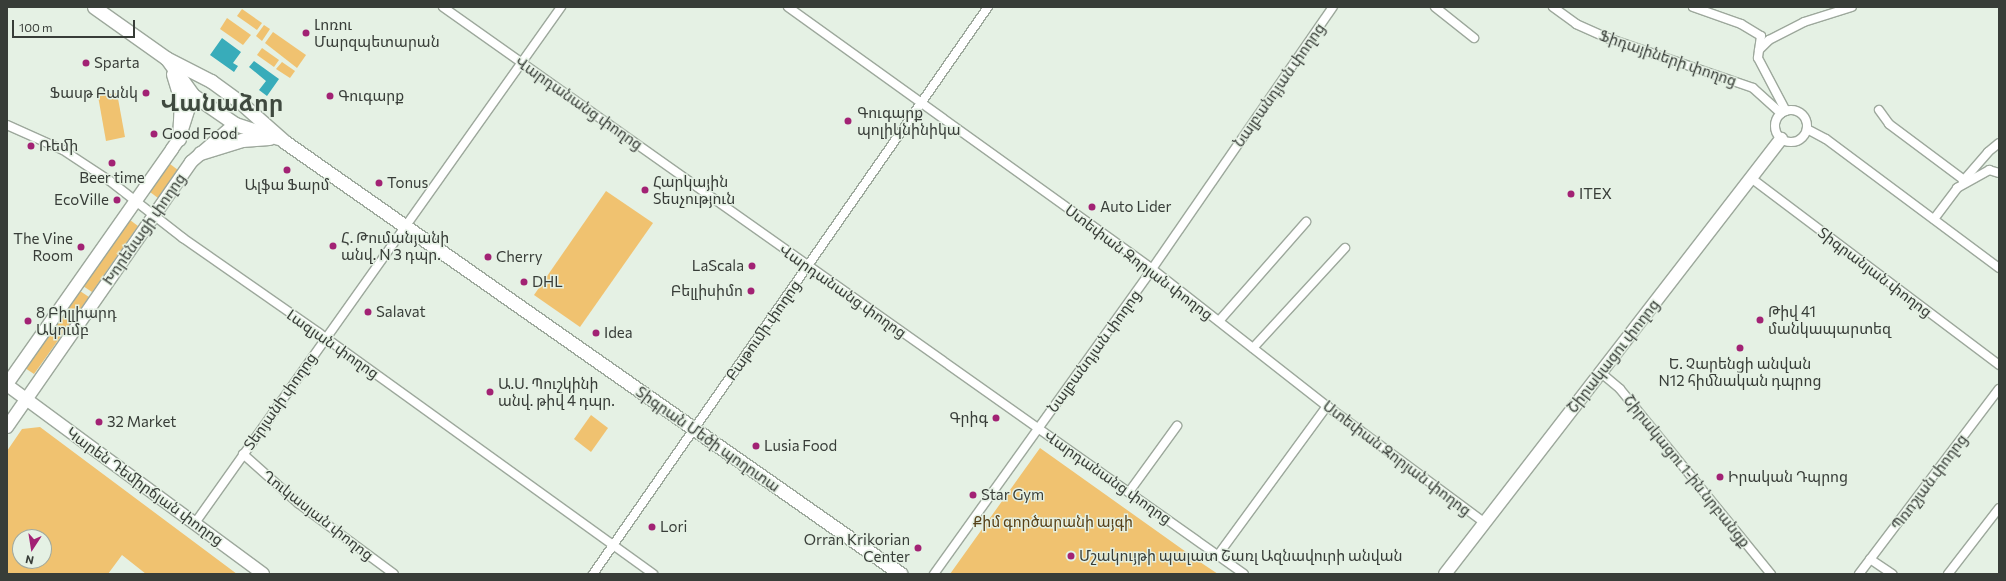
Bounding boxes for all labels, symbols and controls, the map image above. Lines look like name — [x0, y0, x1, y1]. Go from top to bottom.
scale bar — [14, 12, 137, 38]
place label: Լոռու Մարզպետարան — [314, 15, 440, 50]
text: 100 m — [19, 20, 53, 34]
street label: Նալբանդյան փողոց — [1229, 20, 1329, 150]
street label: Ֆիդայիների փողոց — [1597, 26, 1739, 90]
marker: Լոռու Մարզպետարան — [301, 28, 311, 38]
street label: Վարդանանց փողոց — [512, 52, 646, 154]
place label: Sparta — [94, 54, 140, 72]
marker: Sparta — [81, 58, 91, 68]
place label: Ֆասթ Բանկ — [50, 84, 138, 102]
place label: Գուգարք — [338, 87, 404, 105]
marker: Ֆասթ Բանկ — [141, 88, 151, 98]
district label: Վանաձոր — [161, 88, 283, 116]
marker: Գուգարք — [325, 91, 335, 101]
place label: Գուգարք պոլիկնինիկա — [857, 103, 961, 138]
marker: Գուգարք պոլիկնինիկա — [842, 115, 854, 127]
place label: Good Food — [162, 125, 237, 143]
marker: Good Food — [149, 129, 159, 139]
place label: Ռեմի — [39, 137, 78, 155]
marker: Ռեմի — [26, 141, 36, 151]
marker: Beer time — [107, 158, 117, 168]
marker: Ալֆա Ֆարմ — [282, 165, 292, 175]
place label: Beer time — [79, 169, 145, 187]
street label: Խորենացի փողոց — [99, 170, 189, 288]
place label: Հարկային Տեսչություն — [653, 172, 735, 207]
place label: Tonus — [387, 174, 428, 192]
place label: Ալֆա Ֆարմ — [245, 176, 329, 194]
marker: Tonus — [374, 178, 384, 188]
marker: Հարկային Տեսչություն — [640, 185, 650, 195]
place label: ITEX — [1579, 185, 1612, 203]
marker: ITEX — [1566, 189, 1576, 199]
place label: EcoVille — [54, 191, 109, 209]
marker: EcoVille — [112, 195, 122, 205]
place label: Auto Lider — [1100, 198, 1171, 216]
street label: Ստեփան Զորյան փողոց — [1062, 201, 1216, 323]
marker: Auto Lider — [1087, 202, 1097, 212]
street label: Տիգրանյան փողոց — [1814, 223, 1936, 321]
place label: Հ. Թումանյանի անվ. N 3 դպր. — [341, 228, 449, 263]
place label: The Vine Room — [13, 229, 73, 264]
street label: Վարդանանց փողոց — [776, 240, 910, 342]
marker: Հ. Թումանյանի անվ. N 3 դպր. — [328, 241, 338, 251]
marker: The Vine Room — [76, 242, 86, 252]
place label: Cherry — [496, 248, 543, 266]
marker: Cherry — [483, 252, 493, 262]
place label: LaScala — [692, 257, 744, 275]
marker: LaScala — [747, 261, 757, 271]
place label: DHL — [532, 273, 563, 291]
street label: Բաթումի փողոց — [722, 276, 804, 384]
marker: DHL — [519, 277, 529, 287]
place label: Բելլիսիմո — [671, 282, 743, 300]
marker: Բելլիսիմո — [746, 286, 756, 296]
street label: Նալբանդյան փողոց — [1043, 286, 1145, 416]
street label: Շիրակացու փողոց — [1563, 296, 1663, 416]
place label: Թիվ 41 մանկապարտեզ — [1768, 302, 1891, 337]
place label: 8 Բիլլիարդ Ակումբ — [36, 303, 117, 338]
place label: Salavat — [376, 303, 426, 321]
street label: Լազյան փողոց — [283, 306, 383, 382]
marker: Salavat — [363, 307, 373, 317]
marker: Թիվ 41 մանկապարտեզ — [1755, 315, 1765, 325]
marker: 8 Բիլլիարդ Ակումբ — [23, 316, 33, 326]
place label: Idea — [604, 324, 633, 342]
marker: Idea — [591, 328, 601, 338]
marker: Ե. Չարենցի անվան N12 հիմնական դպրոց — [1735, 343, 1745, 353]
street label: Տերյանի փողոց — [240, 349, 320, 453]
place label: Ե. Չարենցի անվան N12 հիմնական դպրոց — [1659, 354, 1821, 389]
place label: Ա.Ս. Պուշկինի անվ. թիվ 4 դպր. — [498, 374, 615, 409]
street label: Տիգրան Մեծի պողոտա — [633, 382, 783, 496]
marker: Ա.Ս. Պուշկինի անվ. թիվ 4 դպր. — [485, 387, 495, 397]
street label: Շիրակացու 1-ին նրբանցք — [1620, 391, 1754, 551]
street label: Ստեփան Զորյան փողոց — [1320, 397, 1474, 519]
place label: Գրիգ — [949, 409, 988, 427]
place label: 32 Market — [107, 413, 176, 431]
marker: Գրիգ — [991, 413, 1001, 423]
marker: 32 Market — [94, 417, 104, 427]
street label: Կարեն Դեմիրճյան փողոց — [63, 423, 227, 549]
street label: Վարդանանց փողոց — [1041, 426, 1175, 528]
street label: Պռոշյան փողոց — [1887, 430, 1971, 534]
place label: Lusia Food — [764, 437, 837, 455]
marker: Lusia Food — [751, 441, 761, 451]
street label: Ղուկասյան փողոց — [259, 466, 377, 564]
place label: Իրական Դպրոց — [1728, 468, 1848, 486]
marker: Իրական Դպրոց — [1715, 472, 1725, 482]
place label: Star Gym — [981, 486, 1044, 504]
marker: Star Gym — [968, 490, 978, 500]
park label: Քիմ գործարանի այգի — [973, 513, 1133, 531]
place label: Lori — [660, 518, 687, 536]
marker: Lori — [647, 522, 657, 532]
north arrow — [12, 529, 52, 569]
place label: Orran Krikorian Center — [804, 530, 910, 565]
marker: Orran Krikorian Center — [913, 543, 923, 553]
place label: Մշակույթի պալատ Շառլ Ազնավուրի անվան — [1079, 547, 1403, 565]
marker: Մշակույթի պալատ Շառլ Ազնավուրի անվան — [1066, 551, 1076, 561]
text: N — [24, 553, 35, 567]

